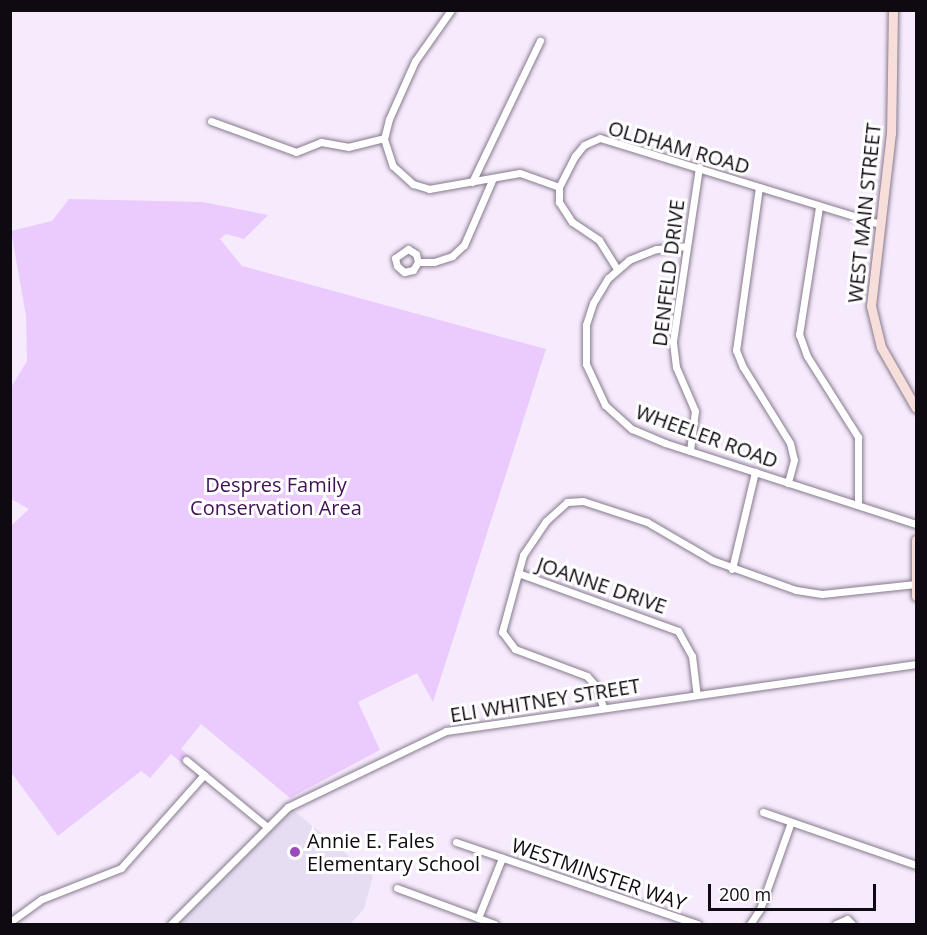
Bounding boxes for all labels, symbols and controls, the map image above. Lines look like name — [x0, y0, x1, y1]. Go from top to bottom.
street label: OLDHAM ROAD — [605, 115, 753, 179]
street label: WEST MAIN STREET — [843, 122, 885, 304]
street label: DENFELD DRIVE — [647, 198, 689, 348]
street label: WHEELER ROAD — [633, 399, 781, 473]
park label: Despres Family Conservation Area — [190, 473, 362, 520]
street label: JOANNE DRIVE — [534, 552, 670, 618]
street label: ELI WHITNEY STREET — [448, 673, 642, 727]
place label: Annie E. Fales Elementary School — [307, 828, 480, 875]
street label: WESTMINSTER WAY — [509, 833, 689, 915]
marker: Annie E. Fales Elementary School — [288, 845, 302, 859]
scale bar — [711, 872, 879, 910]
text: 200 m — [719, 882, 771, 906]

